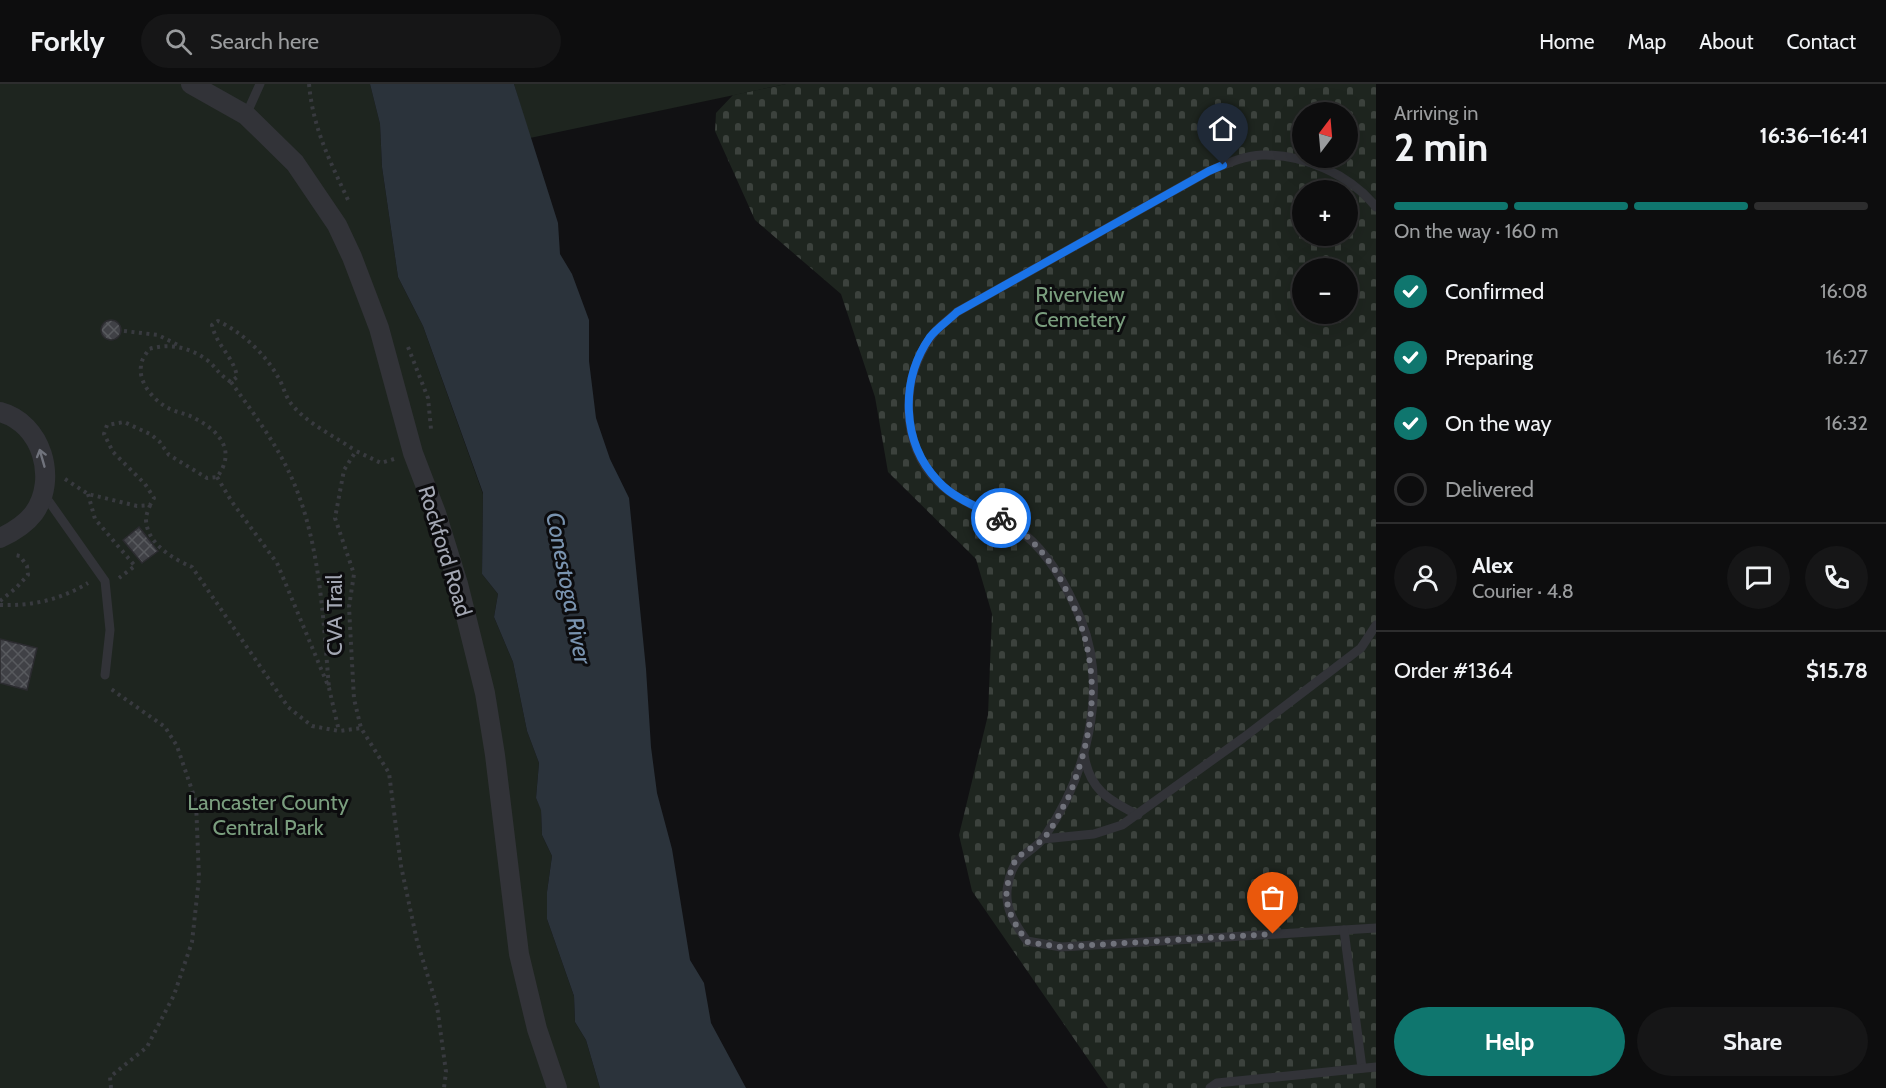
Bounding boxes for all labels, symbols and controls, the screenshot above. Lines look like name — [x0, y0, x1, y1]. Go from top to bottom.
search box — [141, 14, 561, 68]
text: Forkly — [30, 24, 105, 58]
icon: search — [162, 25, 195, 58]
text: Search here — [210, 28, 319, 55]
text: Home — [1539, 29, 1595, 54]
text: Map — [1628, 29, 1666, 54]
text: About — [1699, 29, 1753, 54]
text: Contact — [1786, 29, 1856, 54]
text: Arriving in — [1394, 101, 1478, 125]
north arrow — [1292, 102, 1358, 168]
map controls — [1292, 102, 1358, 324]
pin — [1197, 103, 1248, 165]
icon: home — [1206, 112, 1239, 145]
text: 16:36–16:41 — [1760, 122, 1868, 149]
text: 2 min — [1394, 123, 1488, 171]
button: + — [1292, 180, 1358, 246]
text: On the way · 160 m — [1394, 219, 1559, 243]
button: − — [1292, 258, 1358, 324]
icon: check — [1394, 275, 1427, 308]
text: Confirmed — [1445, 278, 1544, 305]
text: 16:08 — [1820, 279, 1868, 303]
park label: Riverview Cemetery — [1034, 281, 1126, 333]
icon: check — [1394, 341, 1427, 374]
text: Preparing — [1445, 344, 1533, 371]
text: 16:27 — [1825, 345, 1868, 369]
icon: check — [1394, 407, 1427, 440]
text: On the way — [1445, 410, 1552, 437]
text: 16:32 — [1825, 411, 1868, 435]
one-way arrow — [36, 449, 47, 468]
text: Delivered — [1445, 476, 1534, 503]
street label: Rockford Road — [412, 482, 478, 620]
courier — [971, 488, 1031, 548]
icon: bike — [985, 502, 1018, 535]
water label: Conestoga River — [540, 510, 598, 668]
button: person — [1394, 546, 1457, 609]
button: chat — [1727, 546, 1790, 609]
button: phone — [1805, 546, 1868, 609]
text: Alex — [1472, 552, 1513, 579]
street label: CVA Trail — [321, 573, 348, 656]
text: Courier · 4.8 — [1472, 579, 1574, 603]
text: Order #1364 — [1394, 657, 1513, 684]
text: $15.78 — [1806, 657, 1868, 684]
park label: Lancaster County Central Park — [187, 789, 349, 841]
pin — [1247, 872, 1298, 934]
icon: bag — [1256, 881, 1289, 914]
button: Help — [1394, 1007, 1625, 1076]
button: Share — [1637, 1007, 1868, 1076]

